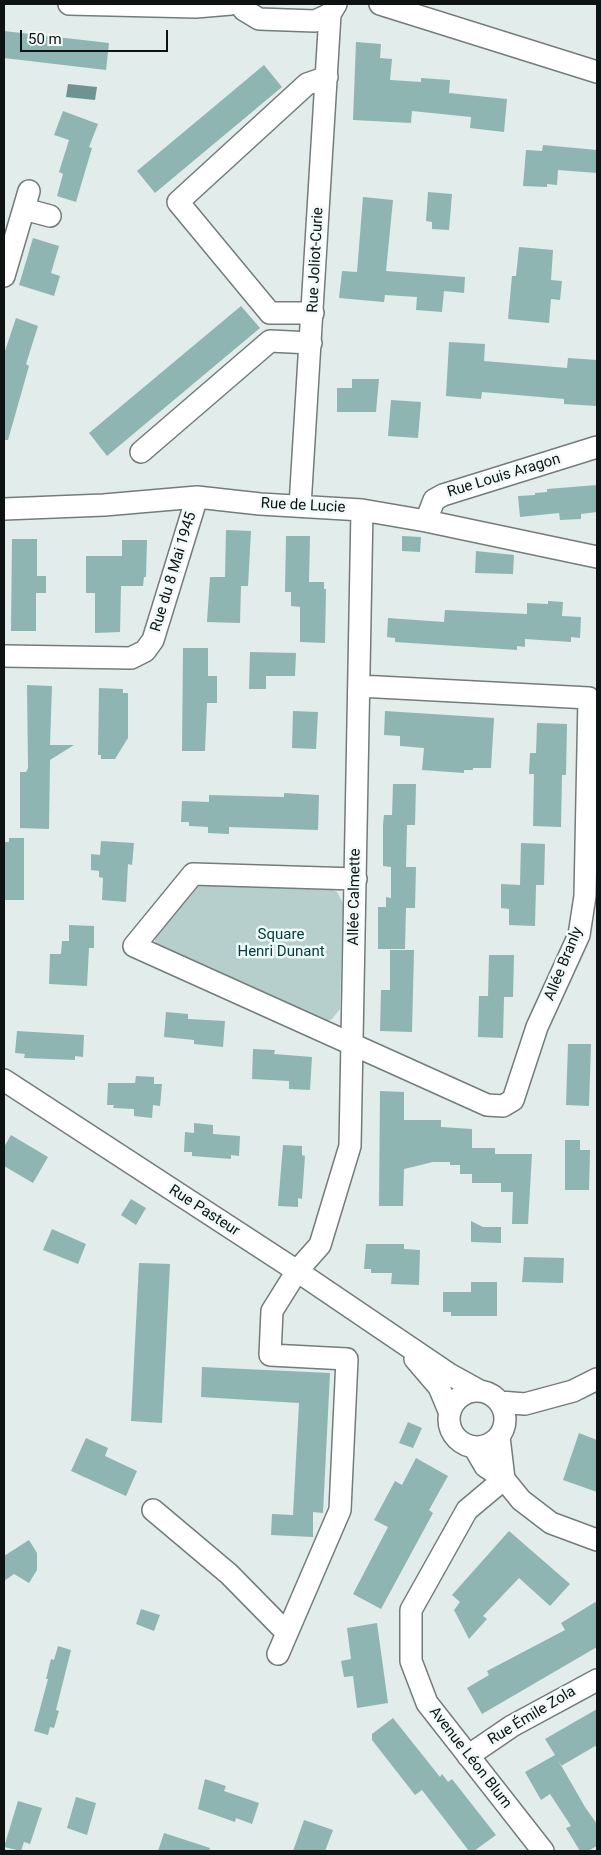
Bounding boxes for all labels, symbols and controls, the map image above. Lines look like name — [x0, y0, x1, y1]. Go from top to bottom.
scale bar — [22, 20, 170, 52]
text: 50 m — [28, 30, 62, 48]
street label: Rue Joliot-Curie — [304, 207, 328, 313]
street label: Rue Louis Aragon — [445, 450, 563, 502]
street label: Rue de Lucie — [260, 495, 346, 517]
street label: Rue du 8 Mai 1945 — [147, 510, 201, 634]
street label: Allée Calmette — [345, 848, 365, 946]
street label: Allée Branly — [541, 924, 587, 1004]
park label: Square Henri Dunant — [237, 926, 325, 961]
street label: Rue Pasteur — [165, 1181, 243, 1241]
street label: Rue Émile Zola — [485, 1683, 579, 1749]
street label: Avenue Léon Blum — [425, 1704, 515, 1812]

